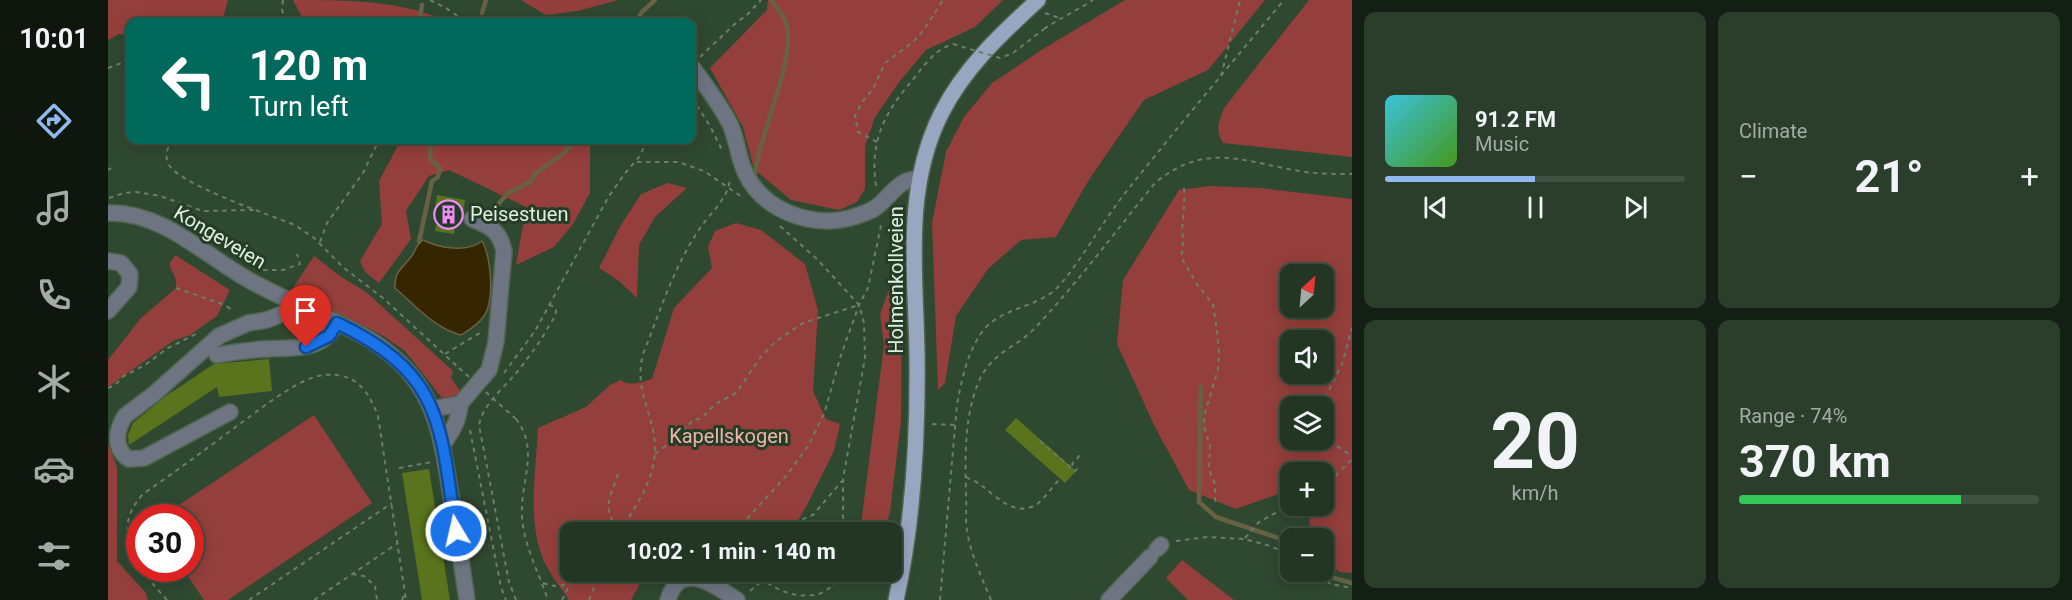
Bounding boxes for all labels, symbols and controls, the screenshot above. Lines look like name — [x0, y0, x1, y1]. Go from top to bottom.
text: 10:01 — [19, 23, 89, 55]
text: 120 m — [249, 41, 368, 90]
icon: left — [150, 42, 228, 120]
text: Turn left — [249, 91, 349, 123]
icon: directions — [33, 100, 75, 142]
text: 91.2 FM — [1475, 107, 1556, 132]
text: Climate — [1739, 119, 1807, 143]
text: Music — [1475, 132, 1529, 156]
text: 21° — [1854, 150, 1924, 203]
text: − — [1739, 157, 1758, 196]
text: + — [2020, 157, 2039, 196]
icon: music — [33, 187, 75, 229]
icon: previous — [1419, 191, 1452, 224]
icon: pause — [1519, 191, 1552, 224]
icon: next — [1619, 191, 1652, 224]
building icon: Peisestuen — [433, 198, 465, 230]
street label: Kongeveien — [170, 200, 270, 274]
place label: Peisestuen — [470, 202, 568, 226]
street label: Holmenkollveien — [884, 206, 908, 354]
north arrow — [1280, 264, 1334, 318]
map controls — [1280, 264, 1334, 582]
icon: phone — [33, 274, 75, 316]
pin — [280, 285, 331, 347]
icon: arrive — [289, 294, 322, 327]
button: sound — [1280, 330, 1334, 384]
icon: climate — [33, 361, 75, 403]
button: layers — [1280, 396, 1334, 450]
text: 20 — [1490, 396, 1580, 487]
text: Range · 74% — [1739, 404, 1847, 428]
park label: Kapellskogen — [669, 424, 789, 448]
text: 370 km — [1739, 435, 1891, 488]
icon: car — [33, 448, 75, 490]
button: + — [1280, 462, 1334, 516]
text: km/h — [1512, 481, 1558, 505]
position arrow — [424, 499, 488, 563]
speed limit sign: 30 — [126, 504, 204, 582]
button: − — [1280, 528, 1334, 582]
icon: filters — [33, 535, 75, 577]
text: 10:02 · 1 min · 140 m — [626, 539, 836, 564]

